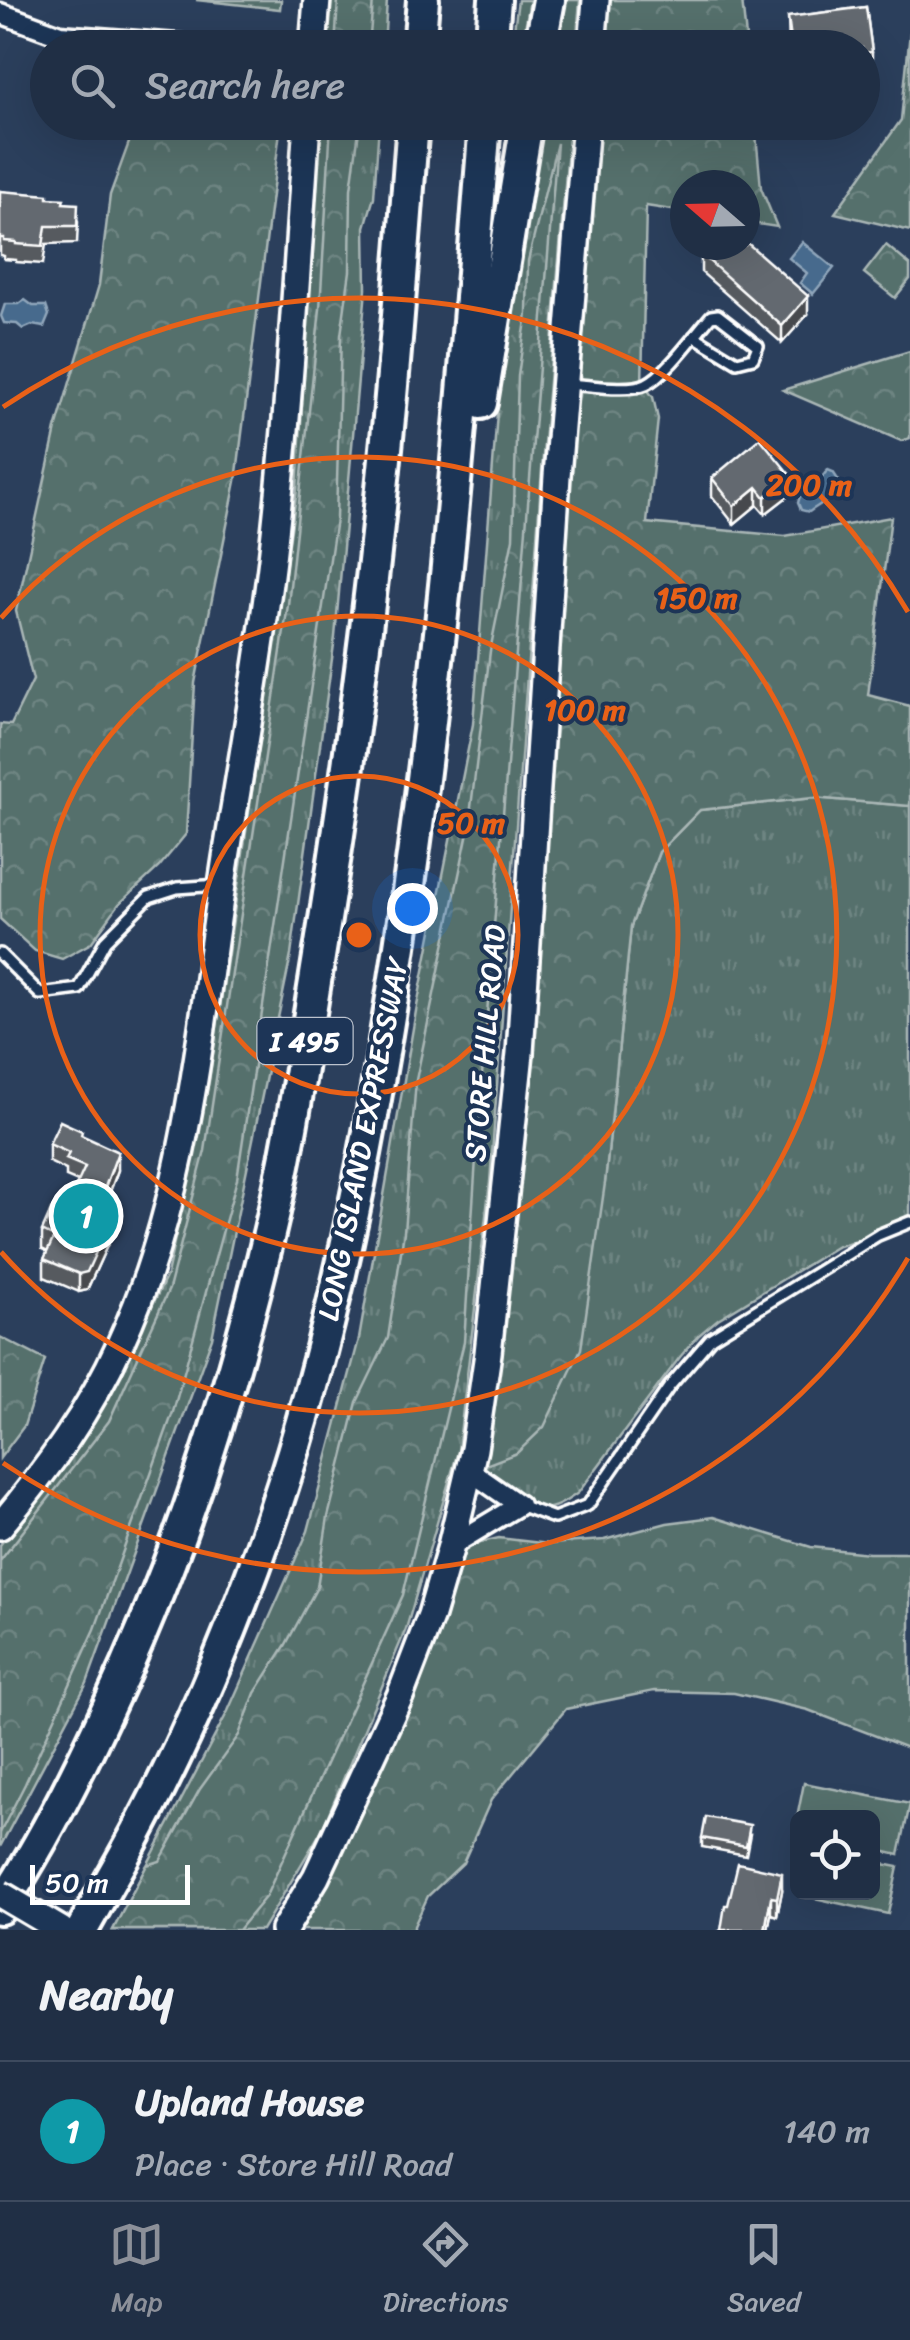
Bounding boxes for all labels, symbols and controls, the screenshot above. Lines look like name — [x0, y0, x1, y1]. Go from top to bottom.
search box — [30, 30, 880, 140]
text: Search here — [145, 52, 345, 119]
icon: search — [65, 58, 120, 113]
north arrow — [670, 170, 760, 260]
text: 200 m — [766, 458, 852, 512]
text: 150 m — [657, 571, 738, 625]
text: 100 m — [544, 683, 626, 737]
text: 50 m — [437, 796, 505, 850]
your location — [387, 883, 438, 934]
centre of rings — [341, 917, 377, 953]
street label: STORE HILL ROAD — [448, 922, 522, 1164]
street label: LONG ISLAND EXPRESSWAY — [301, 951, 425, 1325]
road number: I 495 — [258, 1018, 352, 1064]
pin: 1 — [54, 1178, 118, 1254]
map controls — [790, 1810, 880, 1900]
button: locate — [790, 1810, 880, 1900]
text: 50 m — [45, 1858, 109, 1907]
scale bar — [30, 1860, 190, 1904]
text: Nearby — [40, 1958, 173, 2032]
text: Upland House — [135, 2069, 364, 2136]
text: 1 — [66, 2103, 79, 2160]
text: 140 m — [783, 2103, 870, 2160]
text: Place · Store Hill Road — [135, 2136, 452, 2193]
tab: Map — [109, 2217, 164, 2326]
tab: Directions — [383, 2217, 508, 2326]
tab: Saved — [727, 2217, 801, 2326]

